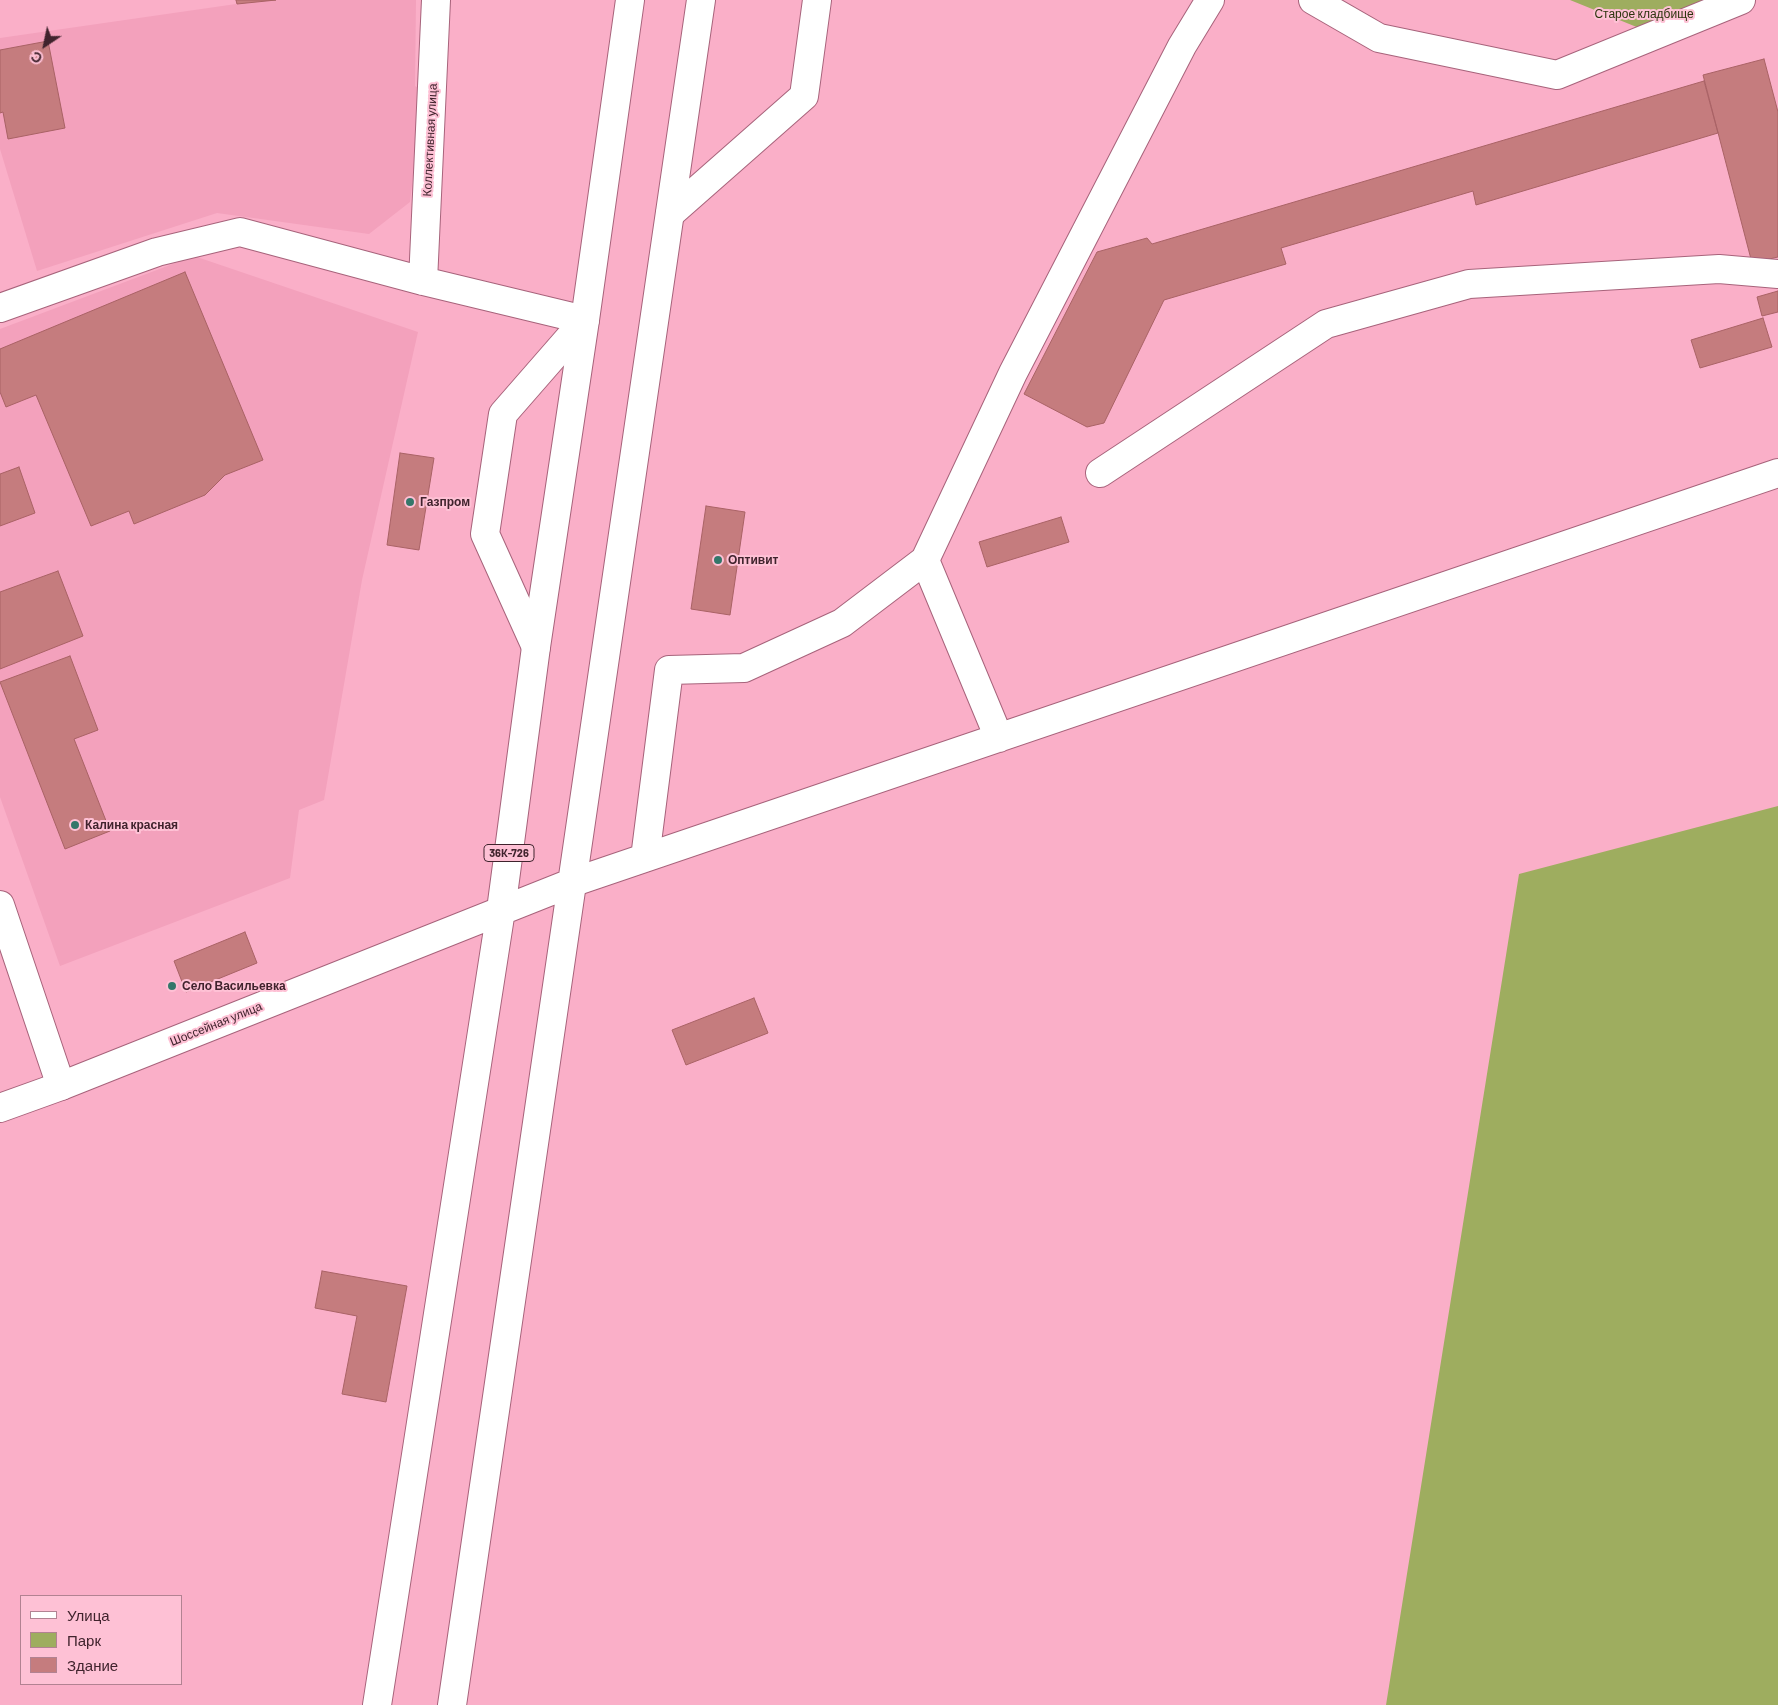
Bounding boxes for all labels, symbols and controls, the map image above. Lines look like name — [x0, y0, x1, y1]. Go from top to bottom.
park label: Старое кладбище — [1594, 7, 1694, 21]
north arrow — [20, 20, 70, 70]
text: С — [27, 48, 45, 68]
street label: Коллективная улица — [420, 83, 440, 197]
place label: Газпром — [420, 495, 470, 509]
marker: Газпром — [404, 496, 416, 508]
place label: Оптивит — [728, 553, 778, 567]
marker: Оптивит — [712, 554, 724, 566]
place label: Калина красная — [85, 818, 178, 832]
marker: Калина красная — [69, 819, 81, 831]
road number: 36К-726 — [484, 844, 534, 861]
place label: Село Васильевка — [182, 979, 286, 993]
marker: Село Васильевка — [166, 980, 178, 992]
street label: Шоссейная улица — [168, 999, 264, 1049]
legend — [20, 1595, 182, 1685]
text: Улица — [67, 1606, 110, 1624]
text: Парк — [67, 1631, 101, 1649]
text: Здание — [67, 1656, 118, 1674]

